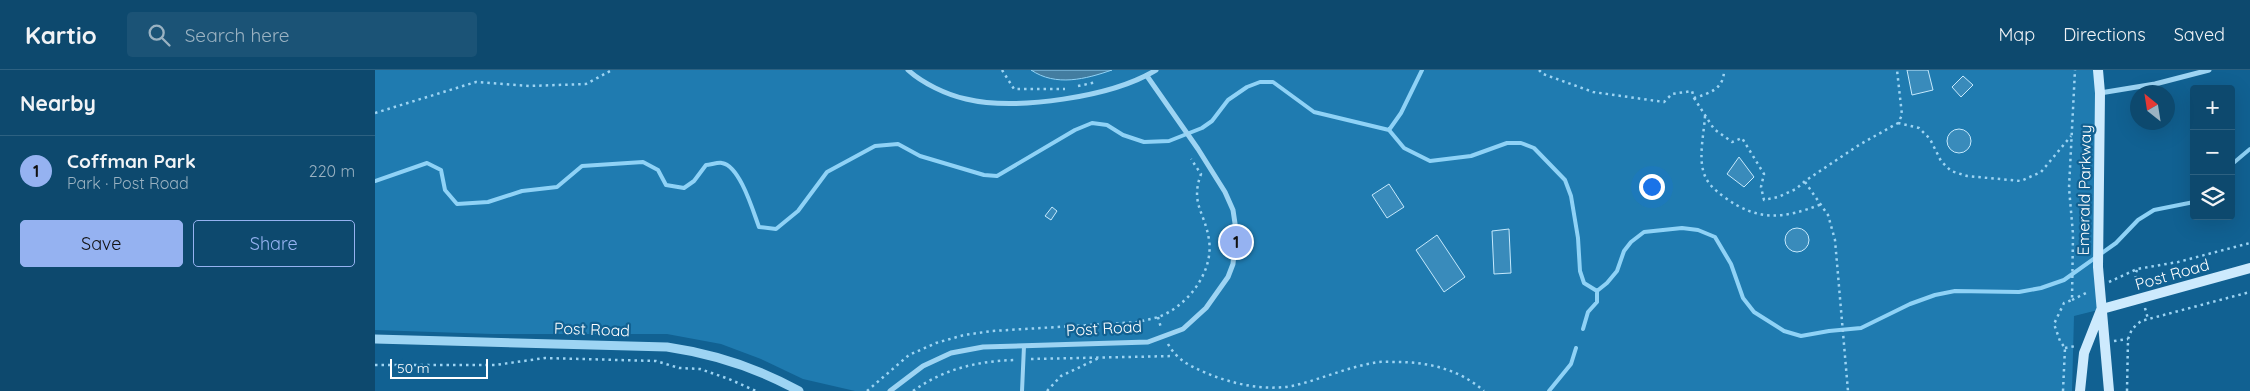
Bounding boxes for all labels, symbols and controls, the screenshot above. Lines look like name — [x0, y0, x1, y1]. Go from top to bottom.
search box — [127, 12, 477, 57]
text: Kartio — [25, 20, 97, 50]
icon: search — [145, 21, 173, 49]
text: Search here — [185, 23, 290, 47]
text: Map — [1998, 23, 2035, 46]
text: Directions — [2063, 23, 2146, 46]
text: Saved — [2174, 23, 2225, 46]
north arrow — [2130, 85, 2175, 130]
map controls — [2190, 85, 2235, 220]
button: + — [2190, 85, 2235, 130]
text: Nearby — [20, 90, 96, 116]
street label: Emerald Parkway — [2073, 124, 2095, 256]
button: − — [2190, 130, 2235, 175]
text: Coffman Park — [67, 149, 196, 173]
text: 1 — [33, 161, 39, 181]
text: 220 m — [309, 161, 355, 181]
text: Park · Post Road — [67, 173, 189, 193]
your location — [1639, 174, 1665, 200]
button: layers — [2190, 175, 2235, 220]
button: Save — [20, 220, 183, 267]
button: Share — [193, 220, 355, 267]
pin: 1 — [1220, 223, 1252, 261]
street label: Post Road — [2133, 254, 2211, 294]
street label: Post Road — [1066, 316, 1142, 340]
street label: Post Road — [554, 318, 630, 340]
scale bar — [390, 356, 487, 379]
text: 50 m — [397, 359, 430, 377]

